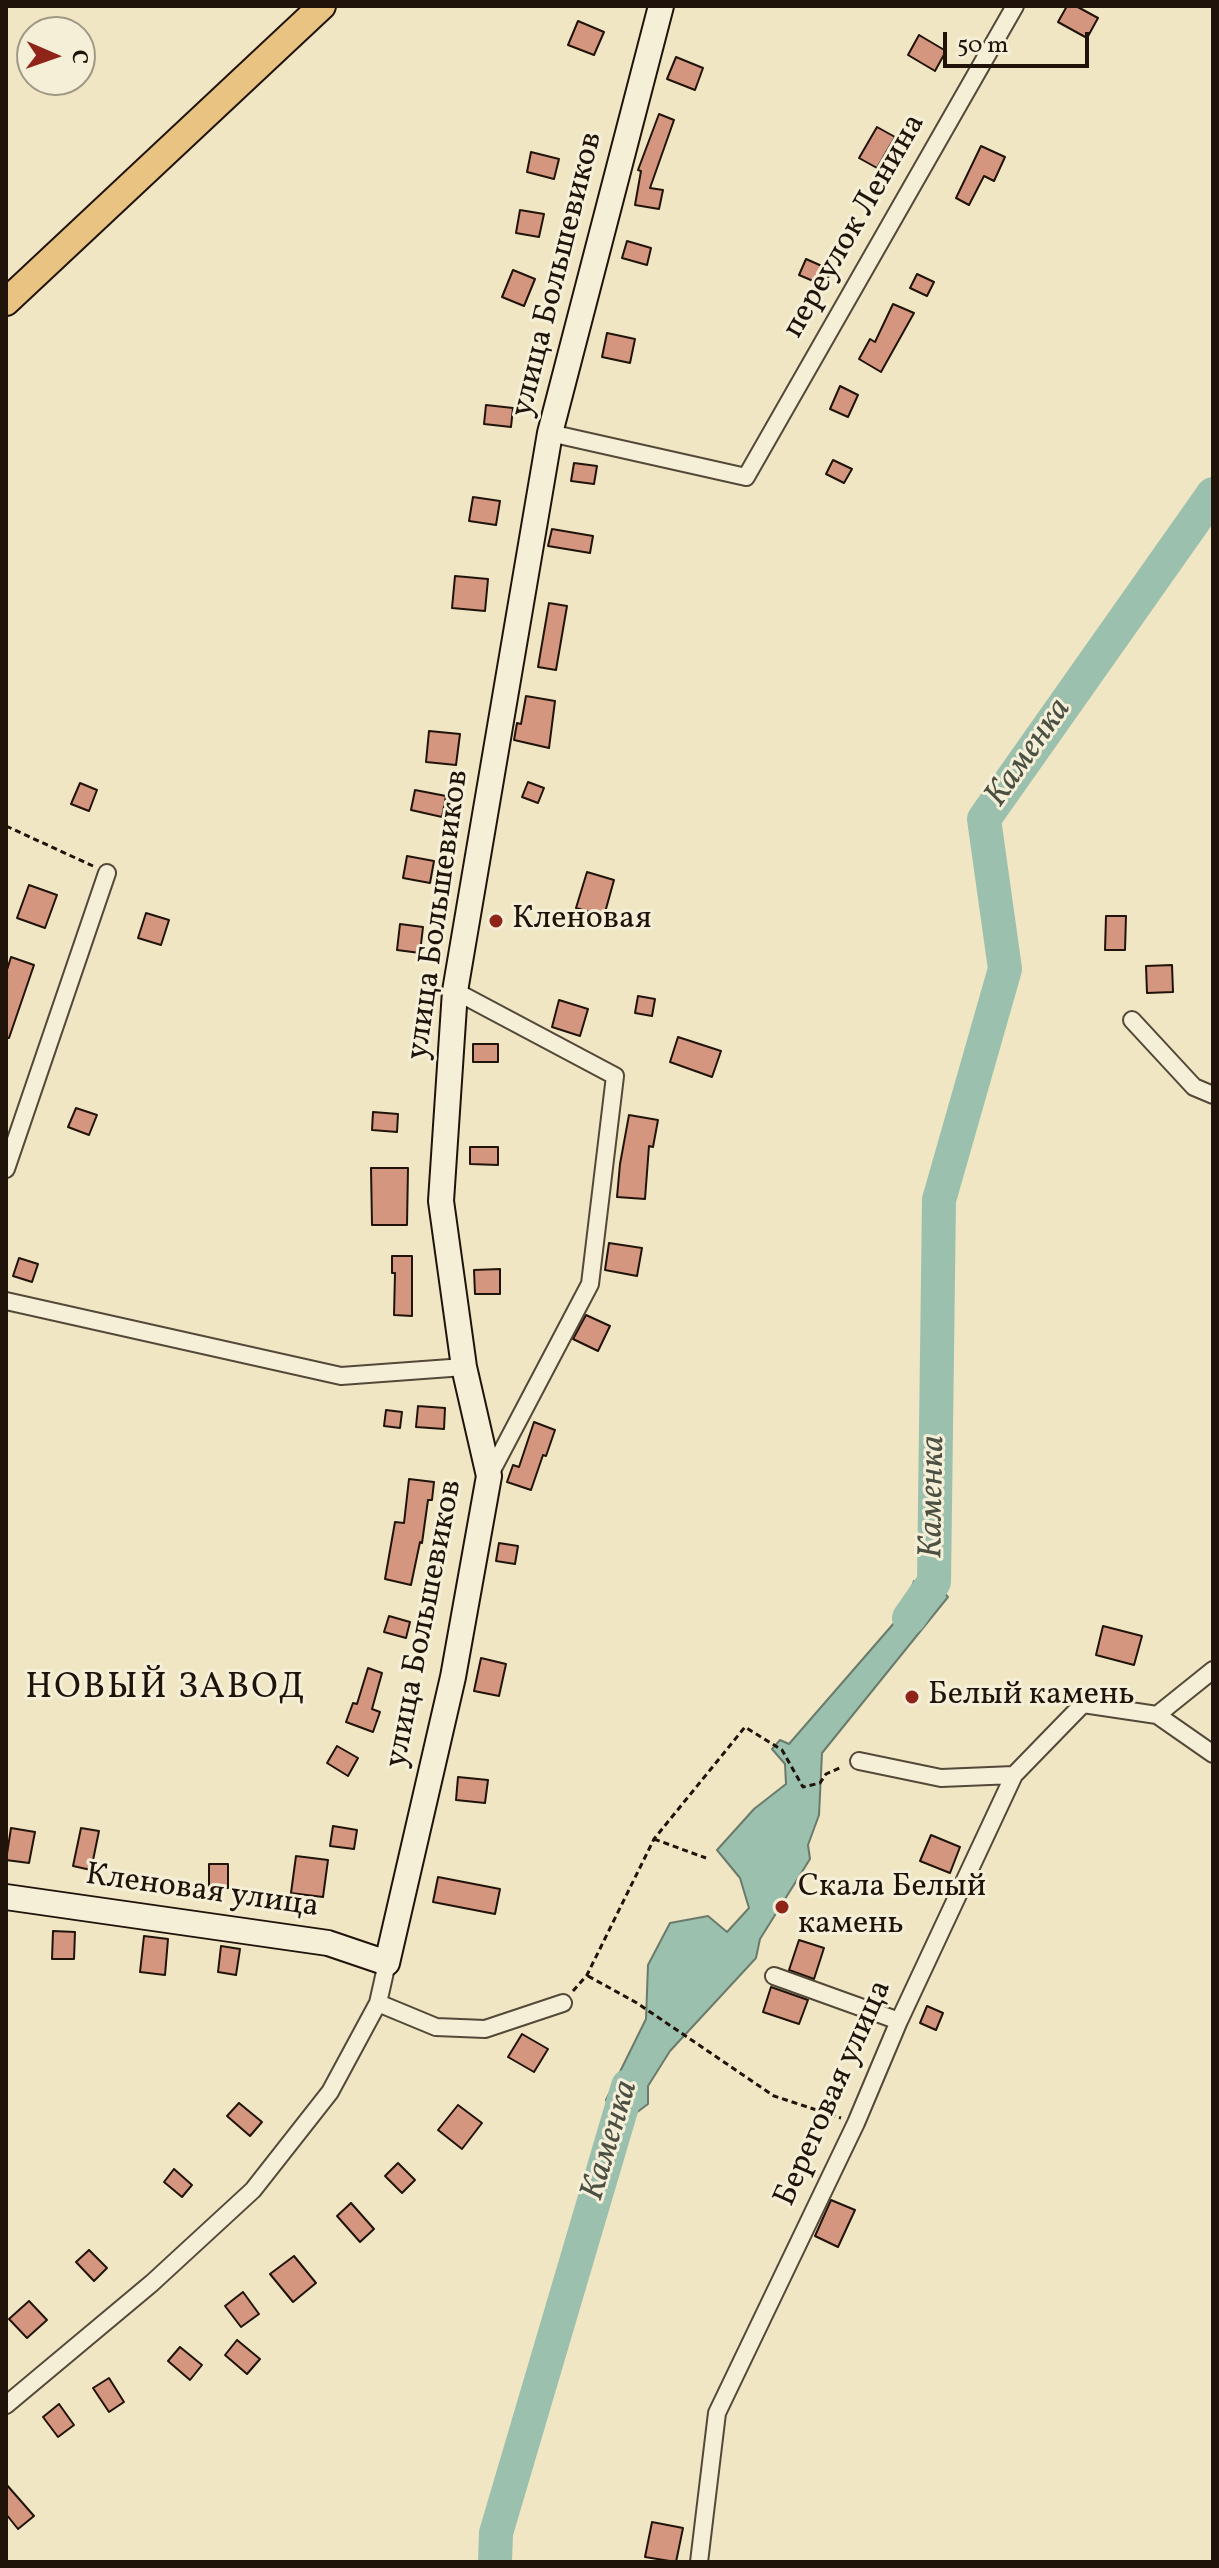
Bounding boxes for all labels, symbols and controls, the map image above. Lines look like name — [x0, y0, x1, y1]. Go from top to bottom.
north arrow — [16, 16, 96, 96]
scale bar — [947, 16, 1093, 66]
text: 50 m — [957, 29, 1009, 63]
text: С — [63, 49, 94, 64]
street label: переулок Ленина — [776, 108, 936, 346]
street label: улица Большевиков — [505, 128, 613, 422]
water label: Каменка — [978, 692, 1082, 816]
street label: улица Большевиков — [401, 767, 479, 1063]
place label: Кленовая — [512, 902, 652, 940]
marker: Кленовая — [487, 912, 505, 930]
water label: Каменка — [914, 1435, 956, 1559]
street label: улица Большевиков — [379, 1477, 473, 1771]
district label: НОВЫЙ ЗАВОД — [25, 1668, 307, 1712]
place label: Белый камень — [928, 1678, 1135, 1716]
marker: Белый камень — [903, 1688, 921, 1706]
street label: Кленовая улица — [83, 1858, 321, 1928]
place label: Скала Белый камень — [798, 1870, 986, 1945]
marker: Скала Белый камень — [773, 1898, 791, 1916]
street label: Береговая улица — [768, 1975, 902, 2213]
water label: Каменка — [574, 2076, 650, 2206]

